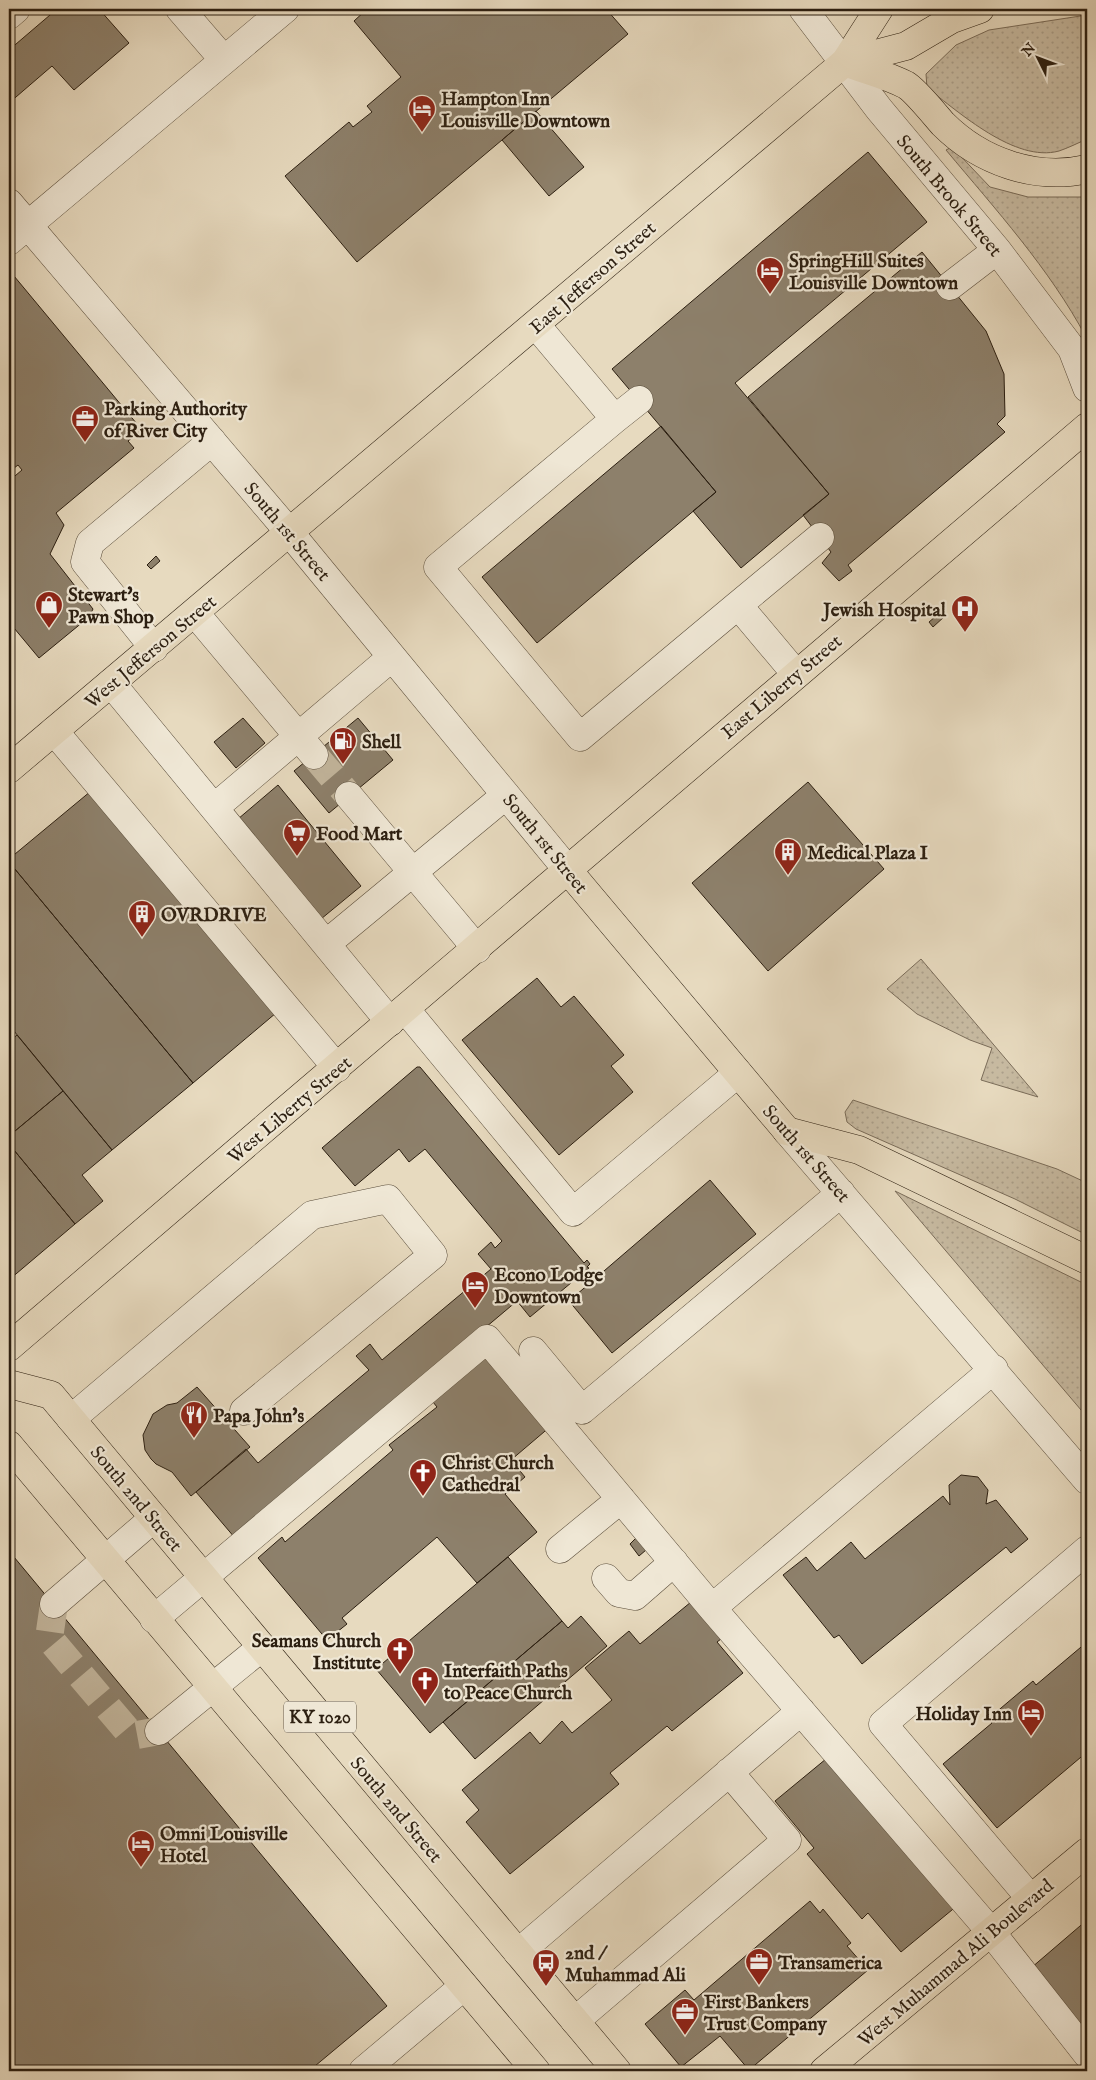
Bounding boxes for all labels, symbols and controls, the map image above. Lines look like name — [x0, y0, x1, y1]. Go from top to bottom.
north arrow — [1014, 32, 1064, 82]
text: N — [1018, 39, 1040, 61]
place label: Hampton Inn Louisville Downtown — [441, 88, 610, 134]
hotel icon: Hampton Inn Louisville Downtown — [407, 94, 437, 133]
street label: South Brook Street — [890, 130, 1007, 263]
street label: East Jefferson Street — [525, 217, 662, 340]
place label: SpringHill Suites Louisville Downtown — [789, 250, 958, 296]
hotel icon: SpringHill Suites Louisville Downtown — [755, 256, 785, 295]
place label: Parking Authority of River City — [104, 398, 248, 444]
office icon: Parking Authority of River City — [70, 404, 100, 443]
street label: South 1st Street — [238, 478, 335, 587]
place label: Stewart's Pawn Shop — [68, 584, 155, 630]
shop icon: Stewart's Pawn Shop — [34, 590, 64, 629]
street label: West Jefferson Street — [81, 590, 222, 715]
hospital icon: Jewish Hospital — [950, 594, 980, 633]
place label: Jewish Hospital — [820, 599, 947, 623]
street label: East Liberty Street — [717, 630, 848, 745]
fuel station icon: Shell — [328, 726, 358, 765]
place label: Shell — [362, 731, 402, 755]
street label: South 1st Street — [497, 789, 593, 900]
supermarket icon: Food Mart — [282, 818, 312, 857]
place label: Food Mart — [316, 823, 403, 847]
building icon: Medical Plaza I — [773, 837, 803, 876]
place label: Medical Plaza I — [807, 842, 928, 866]
building icon: OVRDRIVE — [127, 899, 157, 938]
place label: OVRDRIVE — [161, 904, 266, 928]
street label: West Liberty Street — [223, 1051, 358, 1169]
street label: South 1st Street — [756, 1100, 855, 1209]
place label: Econo Lodge Downtown — [494, 1264, 603, 1310]
hotel icon: Econo Lodge Downtown — [460, 1270, 490, 1309]
restaurant icon: Papa John's — [179, 1400, 209, 1439]
place label: Papa John's — [213, 1405, 304, 1429]
street label: South 2nd Street — [84, 1441, 187, 1558]
place label: Christ Church Cathedral — [442, 1452, 555, 1498]
church icon: Christ Church Cathedral — [408, 1458, 438, 1497]
place label: Seamans Church Institute — [252, 1630, 382, 1676]
church icon: Seamans Church Institute — [385, 1636, 415, 1675]
place label: Interfaith Paths to Peace Church — [443, 1660, 573, 1706]
church icon: Interfaith Paths to Peace Church — [410, 1666, 440, 1705]
hotel icon: Holiday Inn — [1016, 1698, 1046, 1737]
road number: KY 1020 — [284, 1701, 356, 1732]
place label: Holiday Inn — [916, 1703, 1012, 1727]
street label: South 2nd Street — [344, 1752, 447, 1869]
place label: Omni Louisville Hotel — [160, 1823, 288, 1869]
hotel icon: Omni Louisville Hotel — [126, 1829, 156, 1868]
street label: West Muhammad Ali Boulevard — [853, 1874, 1060, 2053]
place label: 2nd / Muhammad Ali — [565, 1942, 686, 1988]
office icon: Transamerica — [744, 1947, 774, 1986]
bus stop icon: 2nd / Muhammad Ali — [531, 1948, 561, 1987]
place label: Transamerica — [777, 1952, 883, 1976]
place label: First Bankers Trust Company — [703, 1991, 828, 2037]
office icon: First Bankers Trust Company — [670, 1997, 700, 2036]

